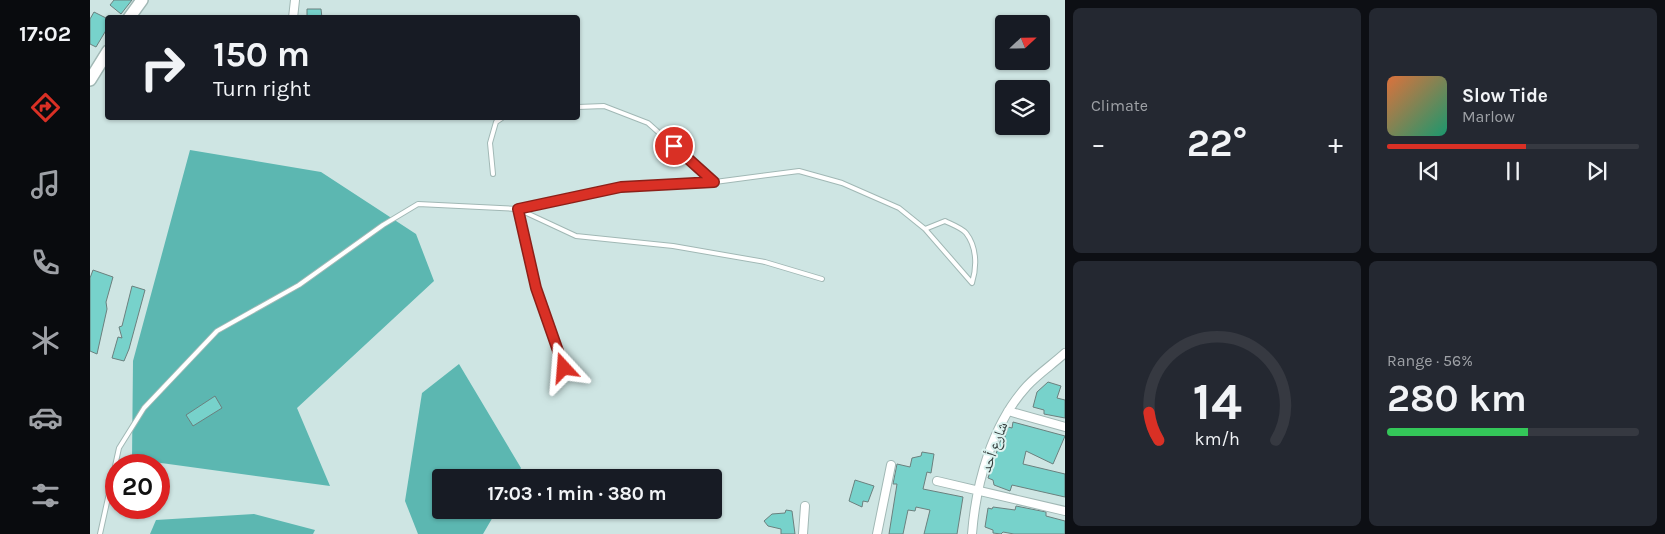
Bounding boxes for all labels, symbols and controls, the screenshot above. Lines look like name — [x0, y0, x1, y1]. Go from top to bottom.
north arrow — [995, 15, 1050, 70]
map controls — [995, 15, 1050, 135]
text: 17:02 — [19, 21, 71, 47]
text: 150 m — [213, 34, 310, 75]
icon: right — [130, 35, 195, 100]
text: Turn right — [213, 76, 311, 102]
button: layers — [995, 80, 1050, 135]
text: Slow Tide — [1462, 85, 1548, 107]
icon: directions — [28, 90, 63, 125]
text: Climate — [1091, 96, 1148, 115]
text: Marlow — [1462, 107, 1515, 126]
text: 22° — [1187, 121, 1247, 166]
pin — [653, 125, 695, 167]
text: − — [1091, 127, 1106, 160]
text: + — [1328, 127, 1343, 160]
icon: arrive — [660, 132, 688, 160]
icon: previous — [1415, 157, 1443, 185]
icon: pause — [1499, 157, 1527, 185]
icon: next — [1583, 157, 1611, 185]
icon: music — [28, 167, 63, 202]
icon: phone — [28, 245, 63, 280]
icon: climate — [28, 323, 63, 358]
position arrow — [537, 341, 589, 393]
text: Range · 56% — [1387, 351, 1473, 370]
text: 14 — [1192, 371, 1242, 432]
text: 280 km — [1387, 376, 1527, 421]
icon: car — [28, 400, 63, 435]
street label: شارع أحد — [977, 419, 1012, 475]
text: km/h — [1194, 429, 1240, 450]
speed limit sign: 20 — [105, 454, 170, 519]
icon: filters — [28, 478, 63, 513]
text: 17:03 · 1 min · 380 m — [487, 483, 667, 505]

